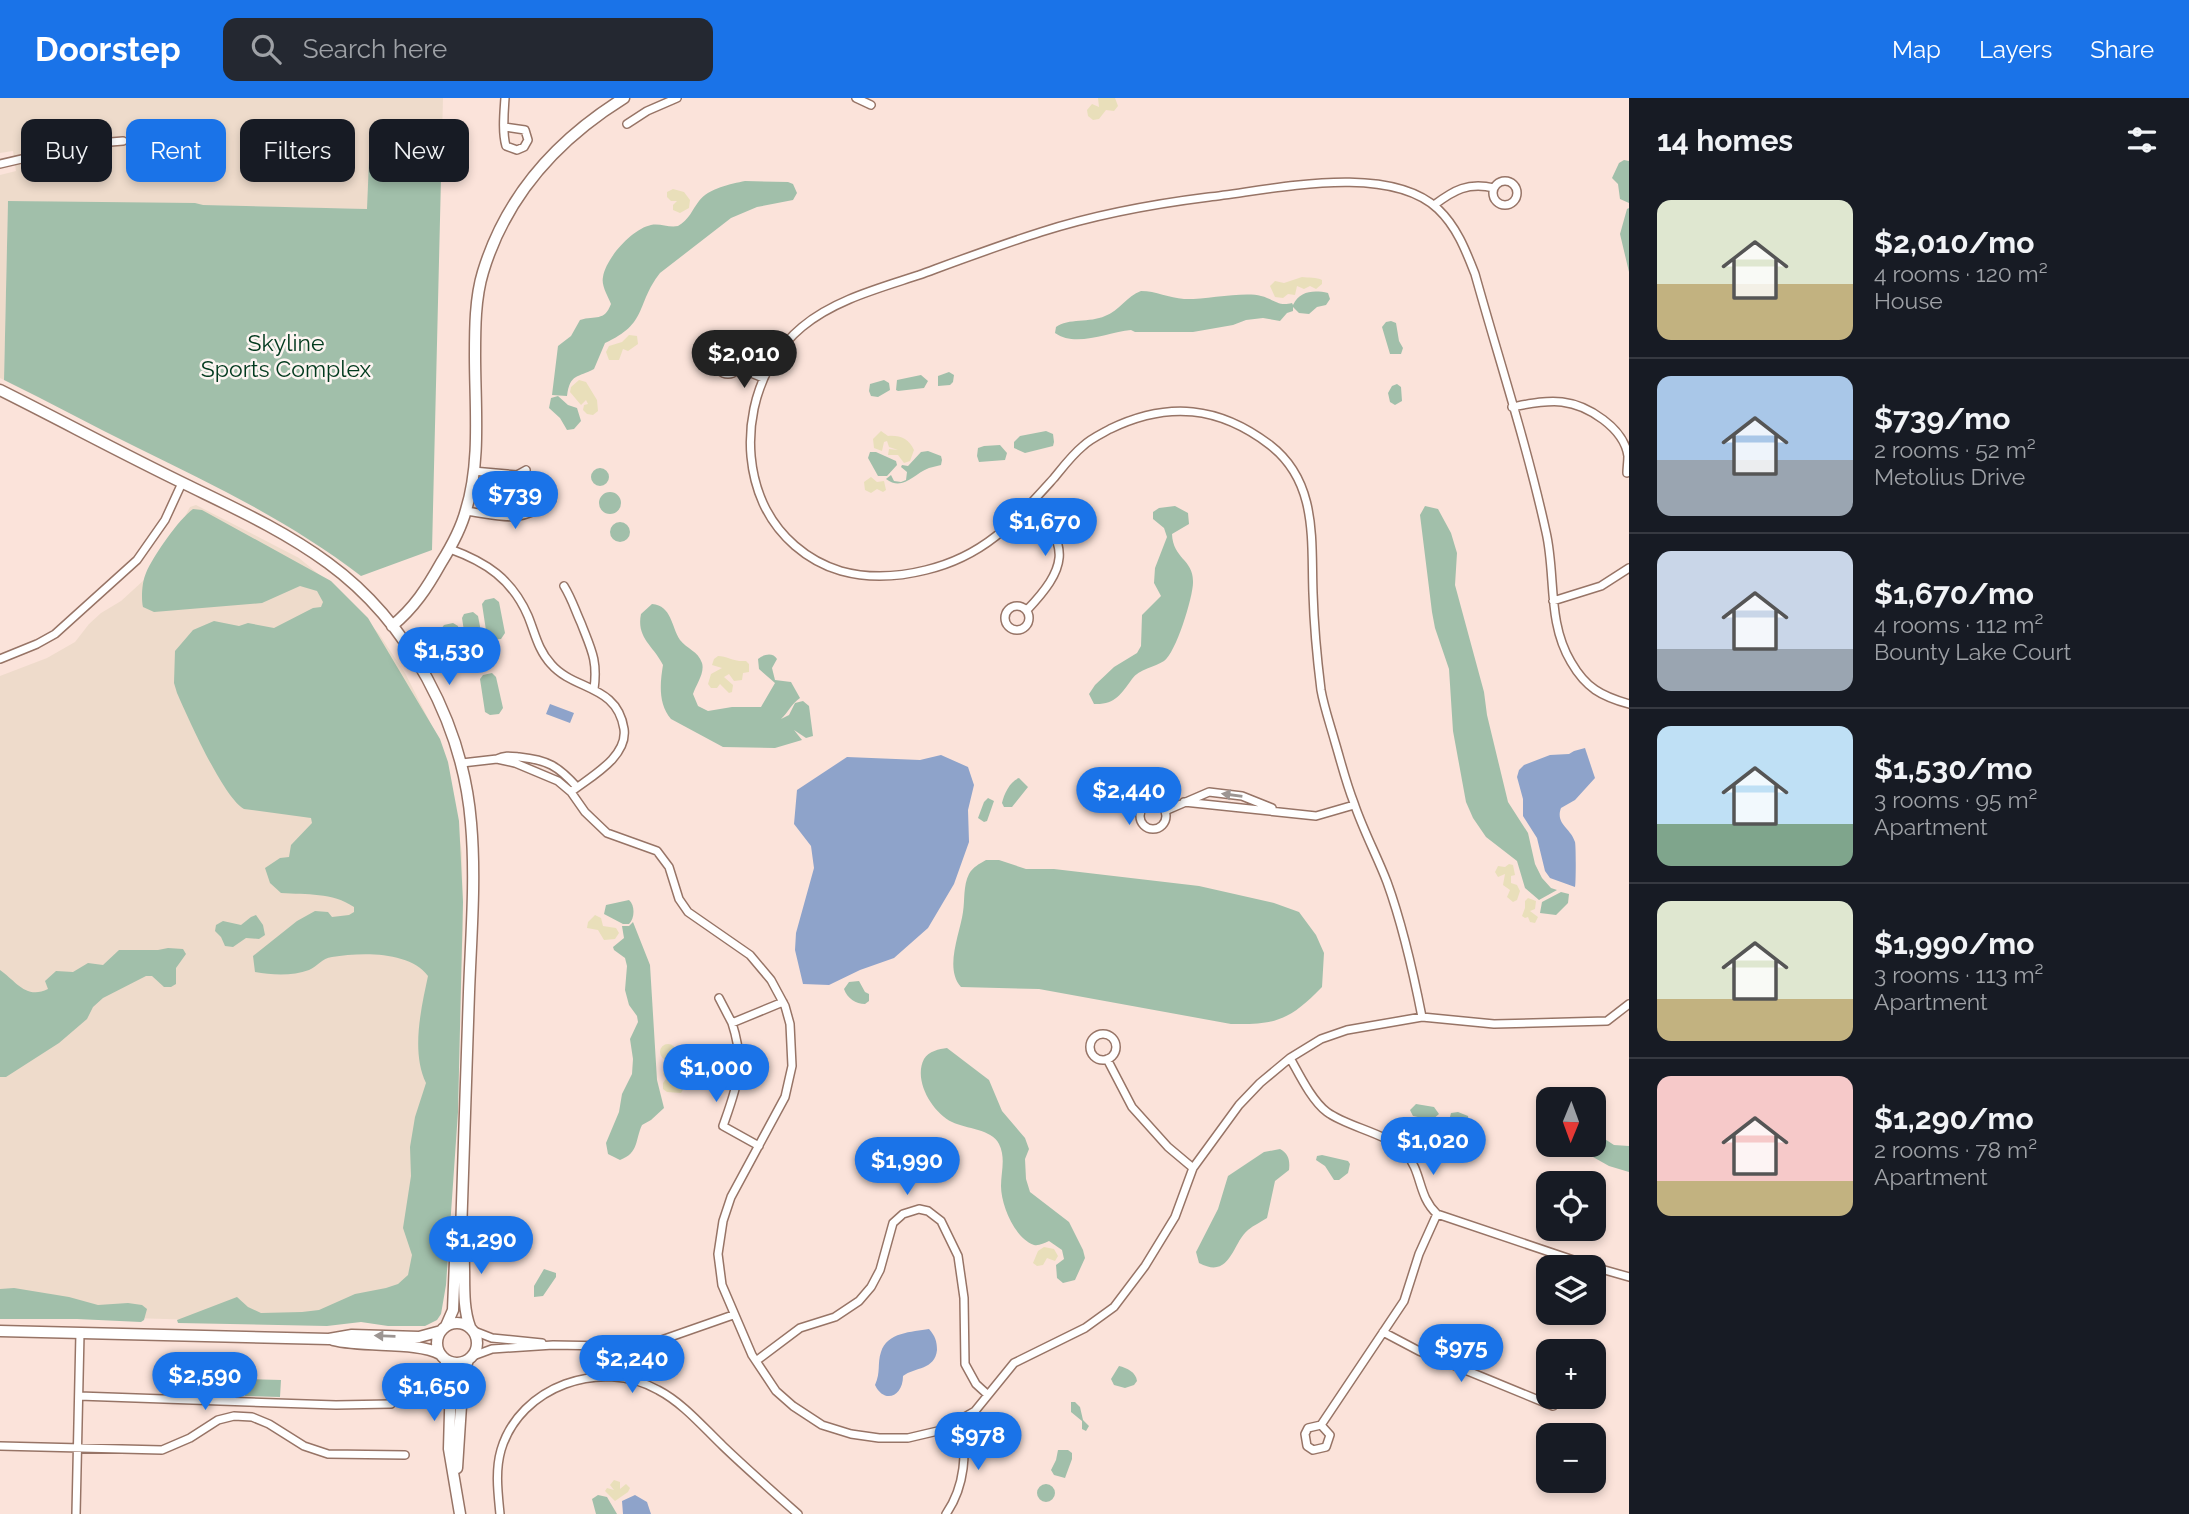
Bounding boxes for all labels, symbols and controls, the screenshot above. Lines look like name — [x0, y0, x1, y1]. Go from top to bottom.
search box — [223, 18, 713, 81]
text: Doorstep — [35, 30, 181, 69]
icon: search — [247, 30, 285, 68]
text: Search here — [303, 34, 447, 64]
text: Map — [1892, 35, 1941, 64]
text: Layers — [1979, 35, 2052, 64]
text: Share — [2090, 35, 2154, 64]
chip: Buy — [21, 119, 112, 182]
chip: Rent — [126, 119, 226, 182]
chip: Filters — [240, 119, 355, 182]
chip: New — [369, 119, 469, 182]
icon: filters — [2123, 121, 2161, 159]
text: 14 homes — [1657, 123, 1793, 158]
text: $2,010/mo — [1874, 225, 2034, 260]
icon: home — [1713, 228, 1797, 312]
text: 4 rooms · 120 m² — [1874, 260, 2048, 287]
text: House — [1874, 287, 1943, 314]
park label: Skyline Sports Complex — [201, 329, 372, 382]
pin: $2,010 — [687, 330, 801, 390]
text: $2,010 — [708, 339, 780, 366]
text: $739/mo — [1874, 401, 2010, 436]
icon: home — [1713, 404, 1797, 488]
text: 2 rooms · 52 m² — [1874, 436, 2036, 463]
text: Metolius Drive — [1874, 463, 2025, 490]
pin: $739 — [474, 472, 556, 531]
text: $739 — [488, 480, 542, 507]
pin: $1,670 — [988, 498, 1102, 558]
text: $1,670 — [1009, 507, 1081, 534]
text: $1,670/mo — [1874, 576, 2034, 611]
icon: home — [1713, 579, 1797, 663]
text: 4 rooms · 112 m² — [1874, 611, 2043, 638]
pin: $1,530 — [392, 628, 506, 687]
text: $1,530 — [414, 636, 484, 663]
text: Bounty Lake Court — [1874, 638, 2071, 665]
text: $1,530/mo — [1874, 751, 2032, 786]
icon: home — [1713, 754, 1797, 838]
pin: $2,440 — [1072, 768, 1186, 827]
text: $2,440 — [1092, 776, 1166, 803]
text: 3 rooms · 95 m² — [1874, 786, 2037, 813]
one-way arrow — [1221, 789, 1243, 800]
text: Apartment — [1874, 813, 1988, 840]
text: $1,990/mo — [1874, 926, 2034, 961]
icon: home — [1713, 929, 1797, 1013]
text: 3 rooms · 113 m² — [1874, 961, 2043, 988]
text: Apartment — [1874, 988, 1988, 1015]
pin: $1,000 — [659, 1044, 773, 1104]
text: $1,000 — [679, 1053, 753, 1080]
north arrow — [1536, 1087, 1606, 1157]
map controls — [1536, 1087, 1606, 1493]
text: $1,290/mo — [1874, 1101, 2034, 1136]
icon: home — [1713, 1104, 1797, 1188]
pin: $1,020 — [1376, 1118, 1490, 1177]
text: $1,020 — [1397, 1126, 1469, 1153]
text: 2 rooms · 78 m² — [1874, 1136, 2037, 1163]
pin: $1,990 — [850, 1138, 964, 1197]
text: $1,990 — [871, 1146, 943, 1173]
text: Apartment — [1874, 1163, 1988, 1190]
button: locate — [1536, 1171, 1606, 1241]
pin: $1,290 — [424, 1216, 538, 1276]
text: $1,290 — [445, 1225, 517, 1252]
button: layers — [1536, 1255, 1606, 1325]
pin: $975 — [1420, 1324, 1502, 1384]
one-way arrow — [374, 1330, 396, 1342]
text: $975 — [1434, 1333, 1488, 1360]
pin: $2,240 — [575, 1336, 689, 1395]
button: + — [1536, 1339, 1606, 1409]
text: $2,240 — [595, 1344, 669, 1371]
pin: $2,590 — [148, 1352, 262, 1412]
text: $2,590 — [168, 1361, 242, 1388]
pin: $1,650 — [377, 1364, 491, 1423]
text: $1,650 — [398, 1372, 470, 1399]
pin: $978 — [937, 1412, 1019, 1472]
text: $978 — [951, 1421, 1005, 1448]
button: − — [1536, 1423, 1606, 1493]

